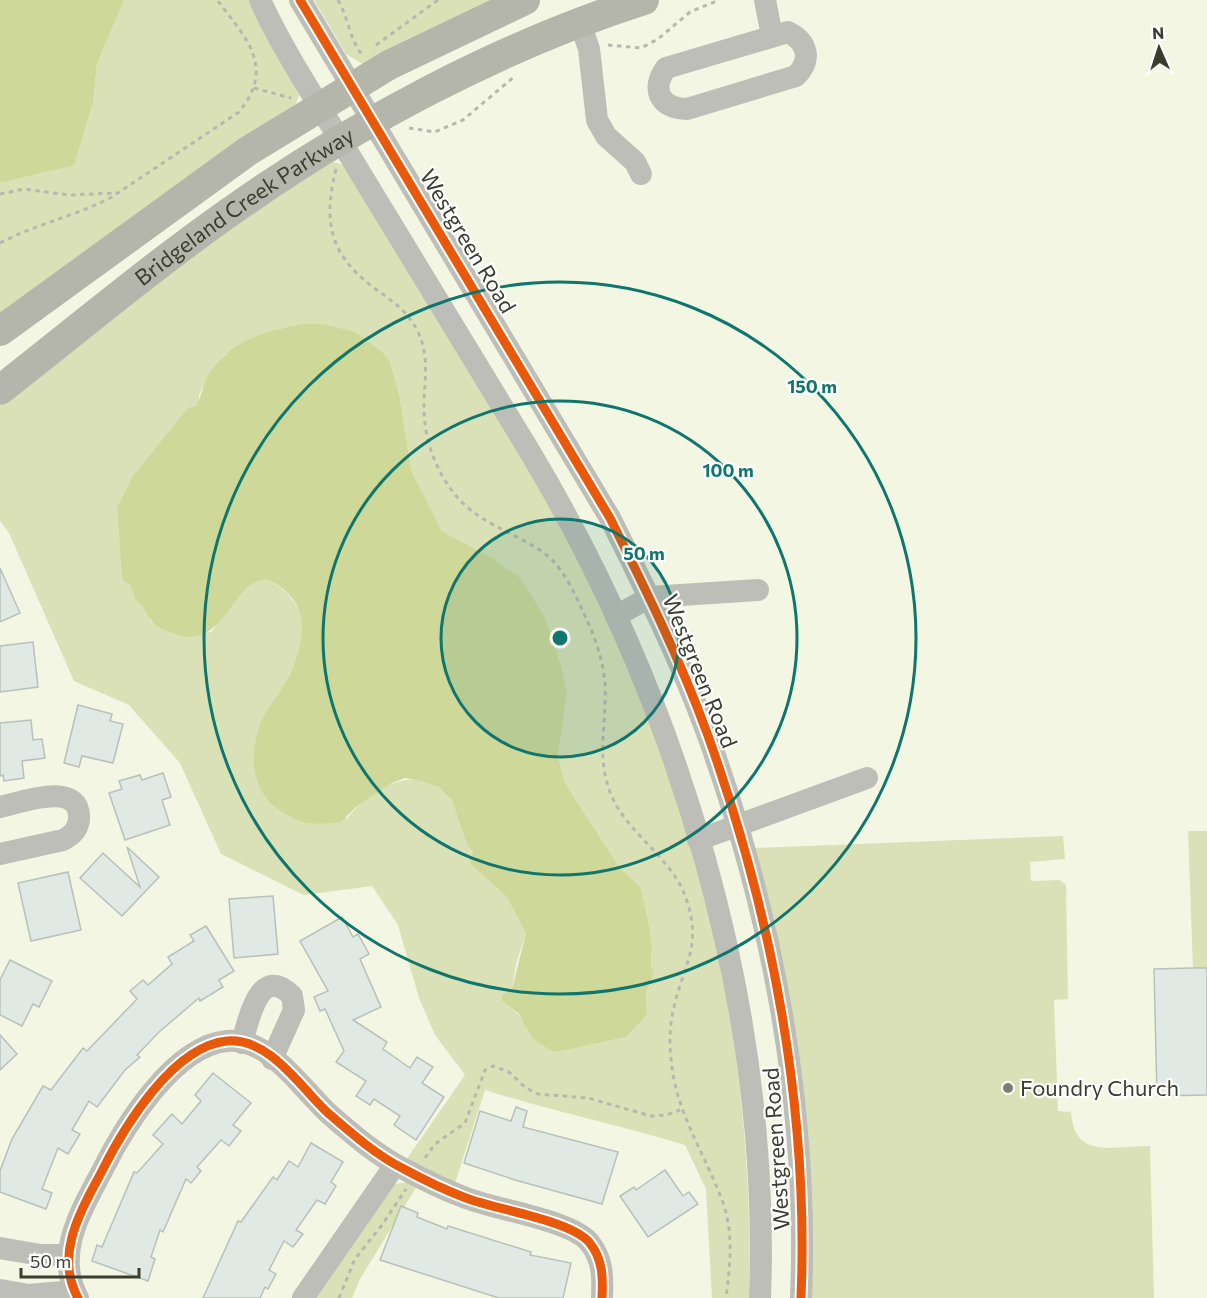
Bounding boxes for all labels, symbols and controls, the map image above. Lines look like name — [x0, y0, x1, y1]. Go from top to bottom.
north arrow — [1129, 18, 1189, 78]
text: N — [1152, 23, 1165, 42]
street label: Bridgeland Creek Parkway — [129, 121, 359, 291]
street label: Westgreen Road — [415, 164, 522, 318]
text: 150 m — [787, 375, 837, 397]
text: 100 m — [702, 459, 754, 481]
text: 50 m — [623, 542, 665, 564]
street label: Westgreen Road — [657, 590, 744, 752]
centre of rings — [550, 628, 570, 648]
street label: Westgreen Road — [756, 1067, 795, 1231]
place label: Foundry Church — [1020, 1074, 1179, 1101]
marker: Foundry Church — [1001, 1081, 1015, 1095]
scale bar — [21, 1241, 140, 1279]
text: 50 m — [30, 1250, 71, 1272]

